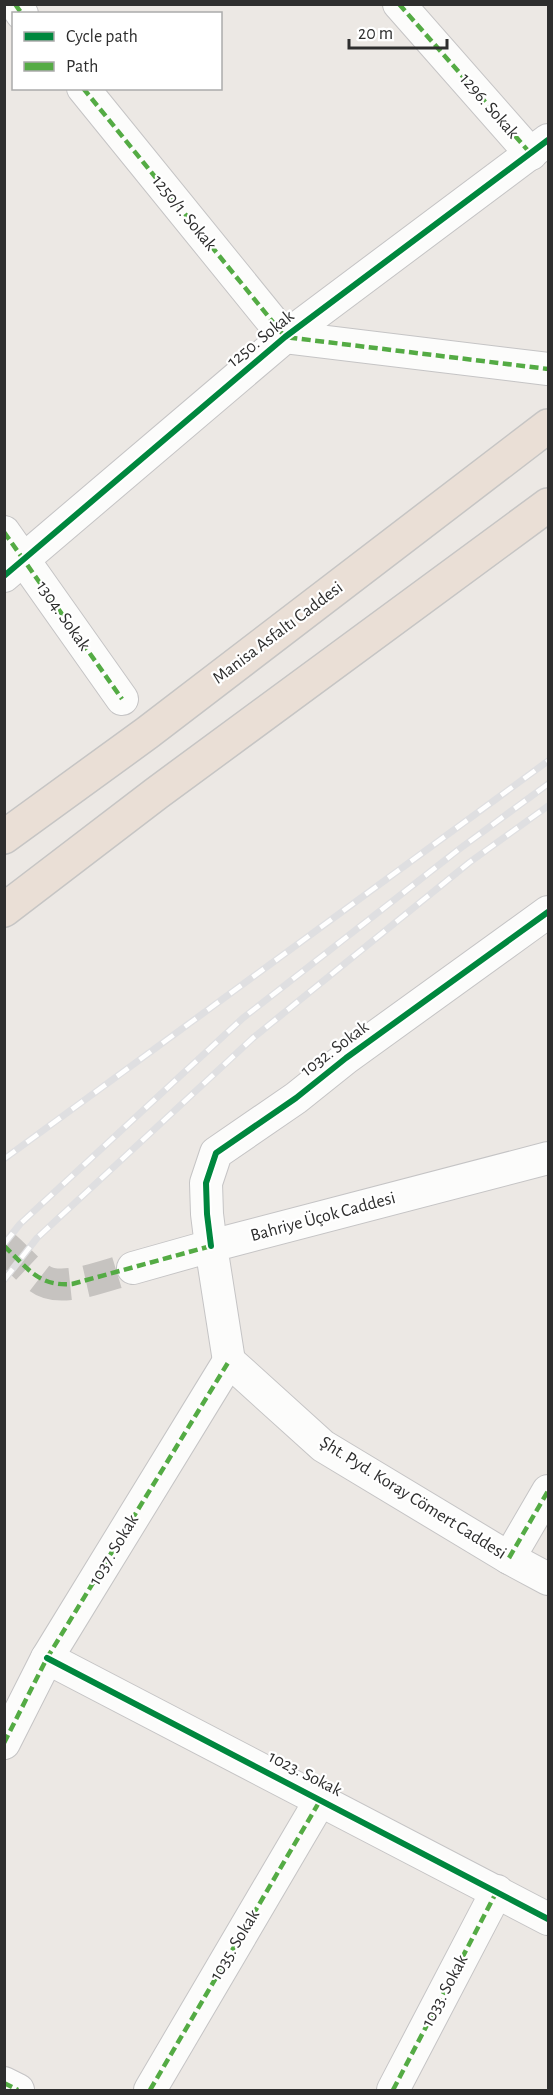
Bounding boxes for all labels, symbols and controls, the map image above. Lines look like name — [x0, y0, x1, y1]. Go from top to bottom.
legend — [12, 12, 222, 90]
scale bar — [349, 12, 446, 50]
text: 20 m — [358, 25, 393, 43]
text: Cycle path — [66, 28, 138, 46]
text: Path — [66, 58, 98, 76]
street label: 1296. Sokak — [456, 70, 522, 143]
street label: 1250/1. Sokak — [148, 172, 220, 255]
street label: 1250. Sokak — [224, 306, 298, 371]
street label: 1304. Sokak — [33, 578, 94, 655]
street label: Manisa Asfaltı Caddesi — [210, 578, 346, 688]
street label: 1032. Sokak — [298, 1017, 373, 1080]
street label: Bahriye Üçok Caddesi — [248, 1187, 397, 1245]
street label: Şht. Pyd. Koray Cömert Caddesi — [317, 1433, 509, 1563]
street label: 1037. Sokak — [86, 1511, 142, 1589]
street label: 1023. Sokak — [265, 1748, 345, 1800]
street label: 1035. Sokak — [207, 1906, 263, 1984]
street label: 1033. Sokak — [419, 1951, 472, 2030]

